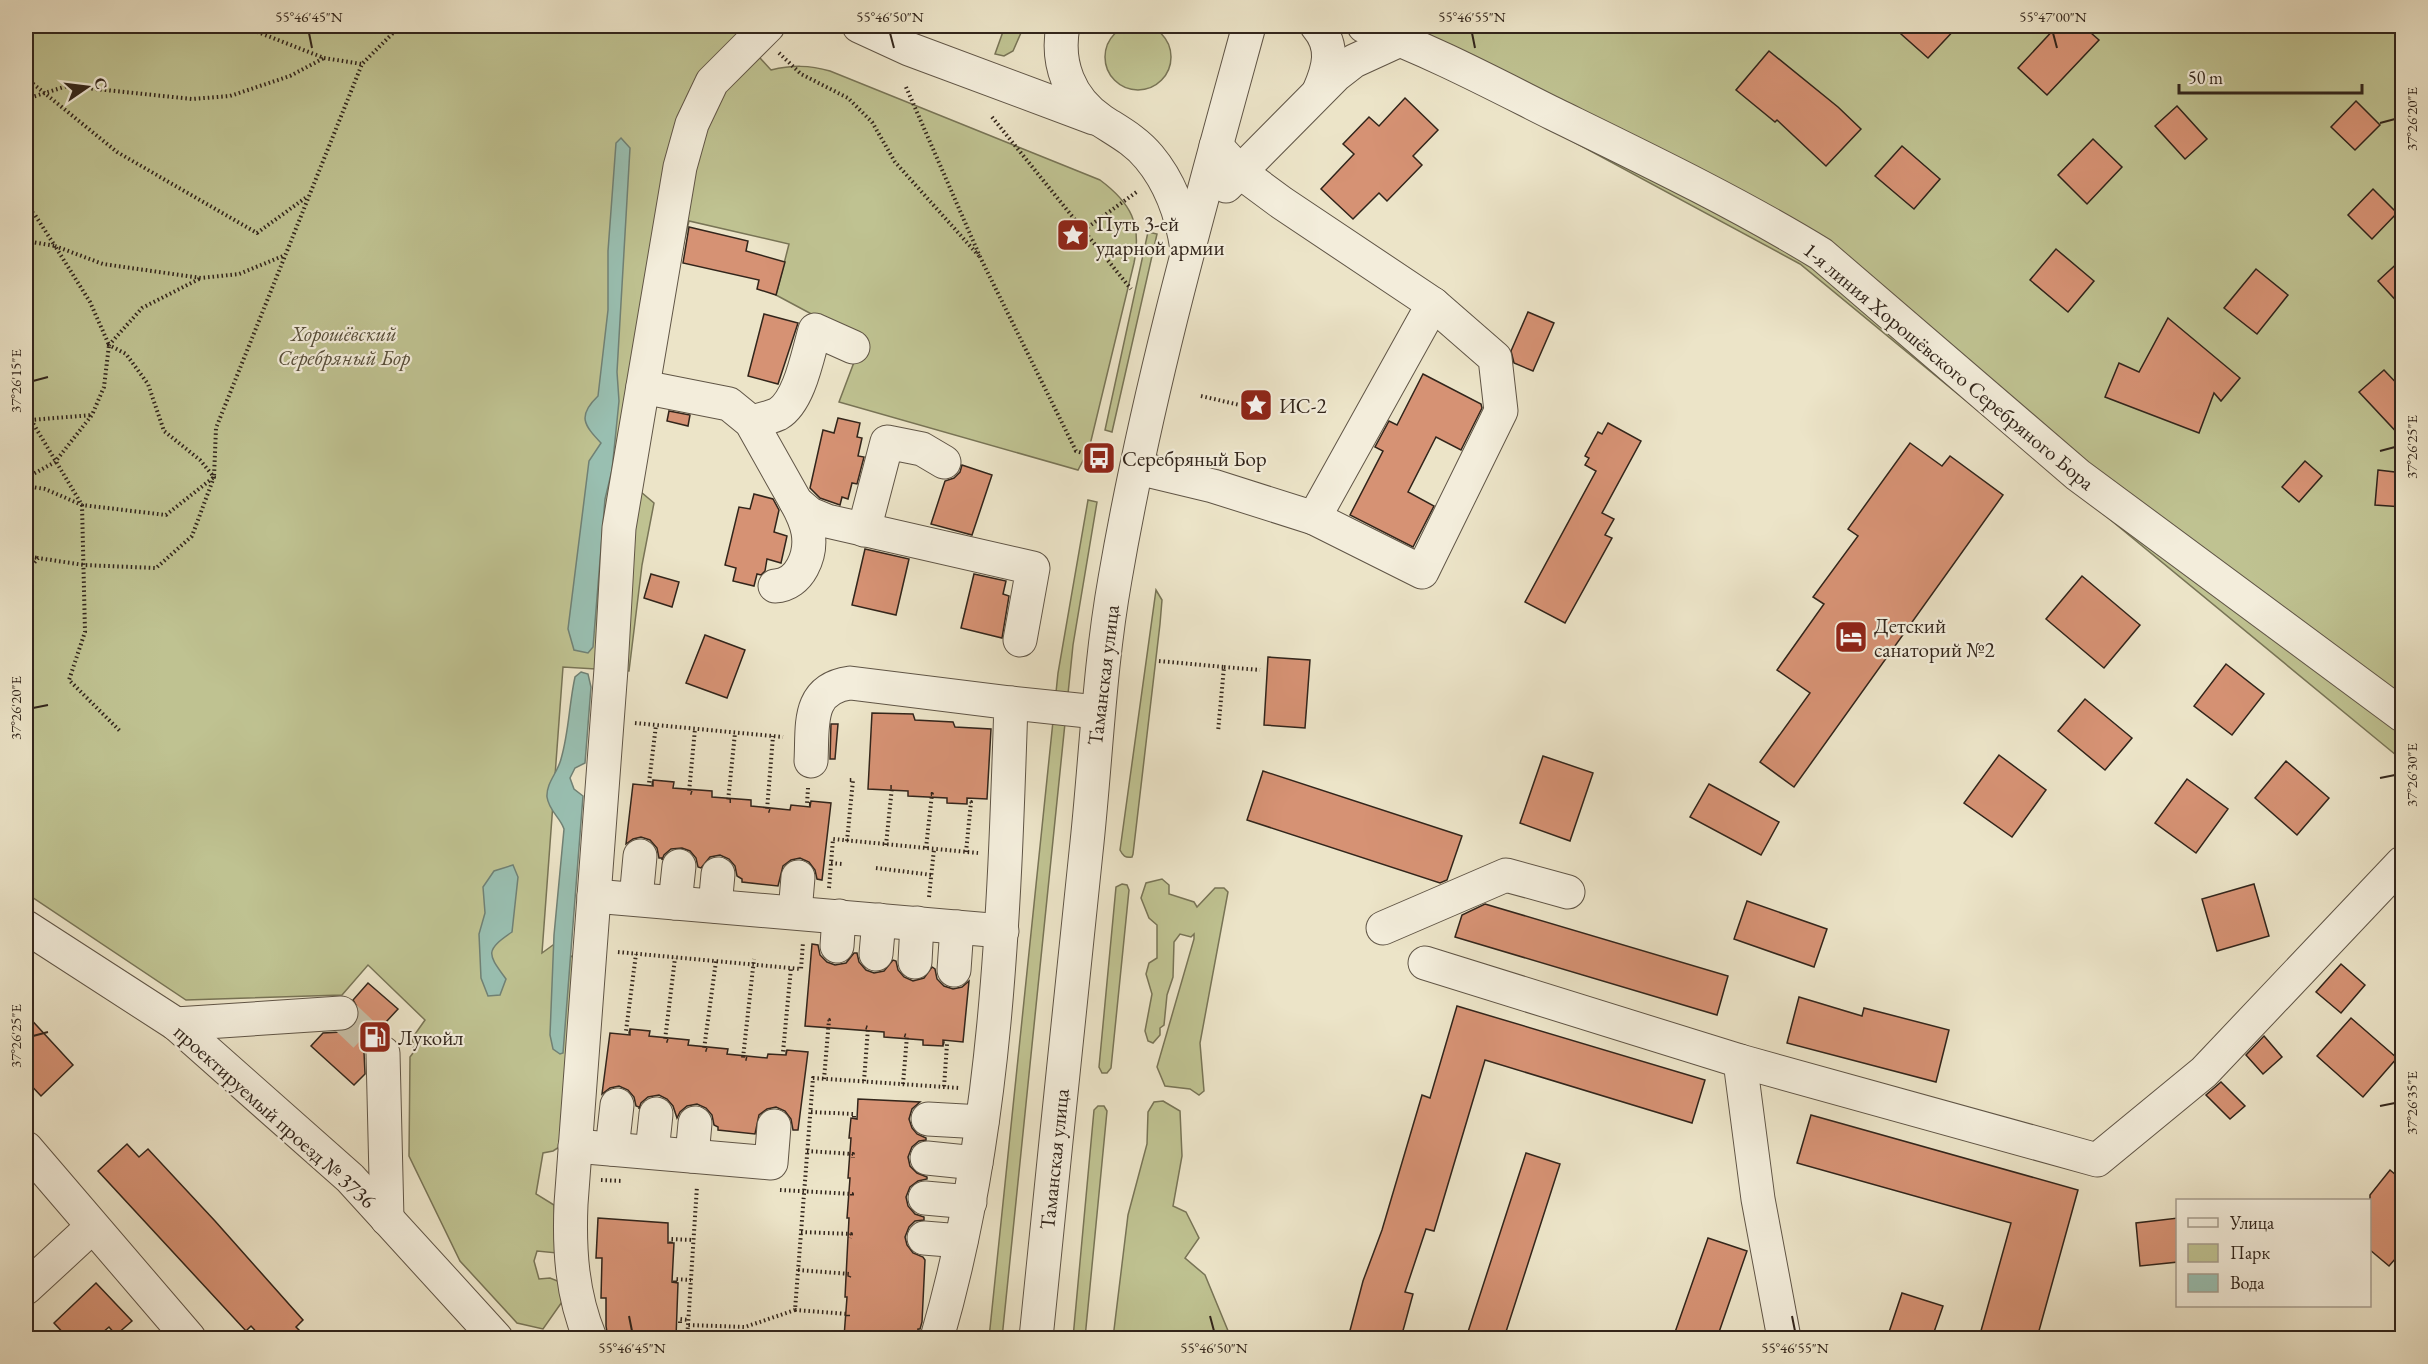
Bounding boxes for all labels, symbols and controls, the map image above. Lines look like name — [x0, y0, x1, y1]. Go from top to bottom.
text: 55°46'45"N — [275, 7, 343, 26]
text: 55°46'50"N — [856, 7, 924, 26]
text: 55°46'55"N — [1438, 7, 1506, 26]
text: 55°47'00"N — [2019, 7, 2087, 26]
north arrow — [57, 57, 117, 117]
scale bar — [2179, 57, 2362, 95]
text: 50 m — [2188, 66, 2223, 89]
text: С — [90, 75, 113, 92]
text: 37°26'20"E — [2402, 86, 2421, 151]
place label: Путь 3-ей ударной армии — [1096, 210, 1225, 261]
place icon: Путь 3-ей ударной армии — [1055, 217, 1091, 253]
street label: 1-я линия Хорошёвского Серебряного Бора — [1798, 236, 2101, 496]
park label: Хорошёвский Серебряный Бор — [278, 320, 411, 371]
text: 37°26'15"E — [6, 348, 25, 413]
place icon: ИС-2 — [1238, 387, 1274, 423]
place label: ИС-2 — [1279, 392, 1327, 419]
text: 37°26'25"E — [2402, 414, 2421, 479]
bus stop icon: Серебряный Бор — [1081, 440, 1117, 476]
place label: Серебряный Бор — [1122, 445, 1267, 472]
street label: Таманская улица — [1081, 602, 1125, 747]
place label: Детский санаторий №2 — [1874, 612, 1995, 663]
hotel icon: Детский санаторий №2 — [1833, 619, 1869, 655]
text: 37°26'20"E — [6, 675, 25, 740]
text: 37°26'30"E — [2402, 742, 2421, 807]
text: 37°26'25"E — [6, 1003, 25, 1068]
street label: проектируемый проезд № 3736 — [168, 1018, 382, 1214]
fuel station icon: Лукойл — [357, 1019, 393, 1055]
place label: Лукойл — [398, 1024, 463, 1051]
text: 37°26'35"E — [2402, 1070, 2421, 1135]
street label: Таманская улица — [1033, 1087, 1075, 1231]
legend — [2176, 1199, 2371, 1307]
text: Улица — [2229, 1211, 2275, 1234]
text: Парк — [2230, 1241, 2270, 1264]
text: Вода — [2230, 1271, 2265, 1294]
text: 55°46'45"N — [598, 1338, 666, 1357]
text: 55°46'50"N — [1180, 1338, 1248, 1357]
text: 55°46'55"N — [1761, 1338, 1829, 1357]

